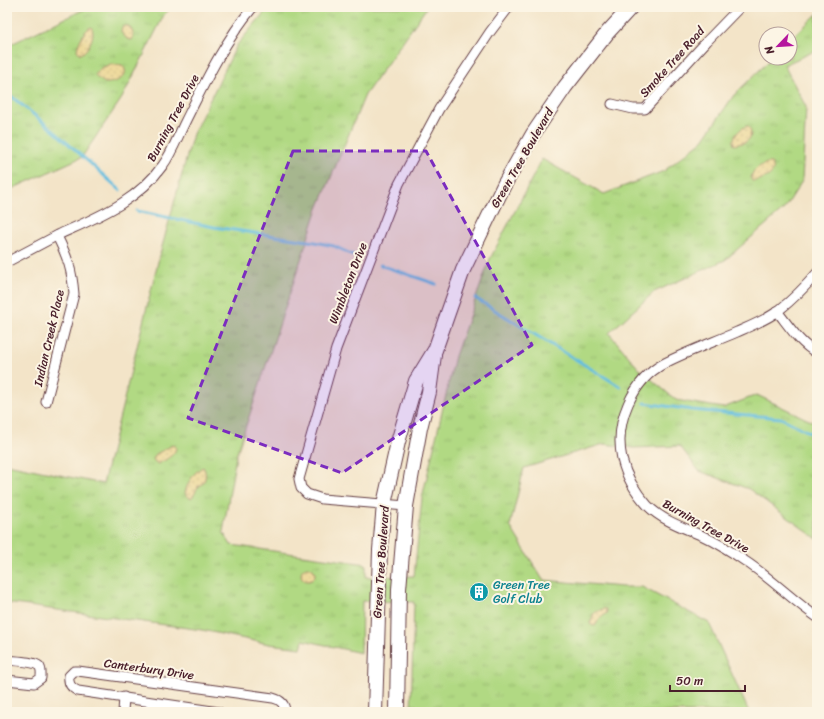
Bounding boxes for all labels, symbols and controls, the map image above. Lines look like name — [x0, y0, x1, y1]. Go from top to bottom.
street label: Smoke Tree Road — [634, 20, 711, 103]
north arrow — [758, 26, 798, 66]
text: N — [759, 42, 780, 58]
street label: Burning Tree Drive — [141, 70, 206, 166]
street label: Green Tree Boulevard — [484, 102, 561, 212]
street label: Wimbleton Drive — [322, 239, 374, 327]
street label: Indian Creek Place — [27, 287, 71, 390]
street label: Burning Tree Drive — [658, 493, 754, 559]
street label: Green Tree Boulevard — [366, 503, 396, 619]
place label: Green Tree Golf Club — [493, 574, 550, 610]
building icon: Green Tree Golf Club — [468, 581, 490, 603]
street label: Canterbury Drive — [103, 652, 195, 686]
scale bar — [670, 667, 745, 693]
text: 50 m — [676, 670, 703, 692]

